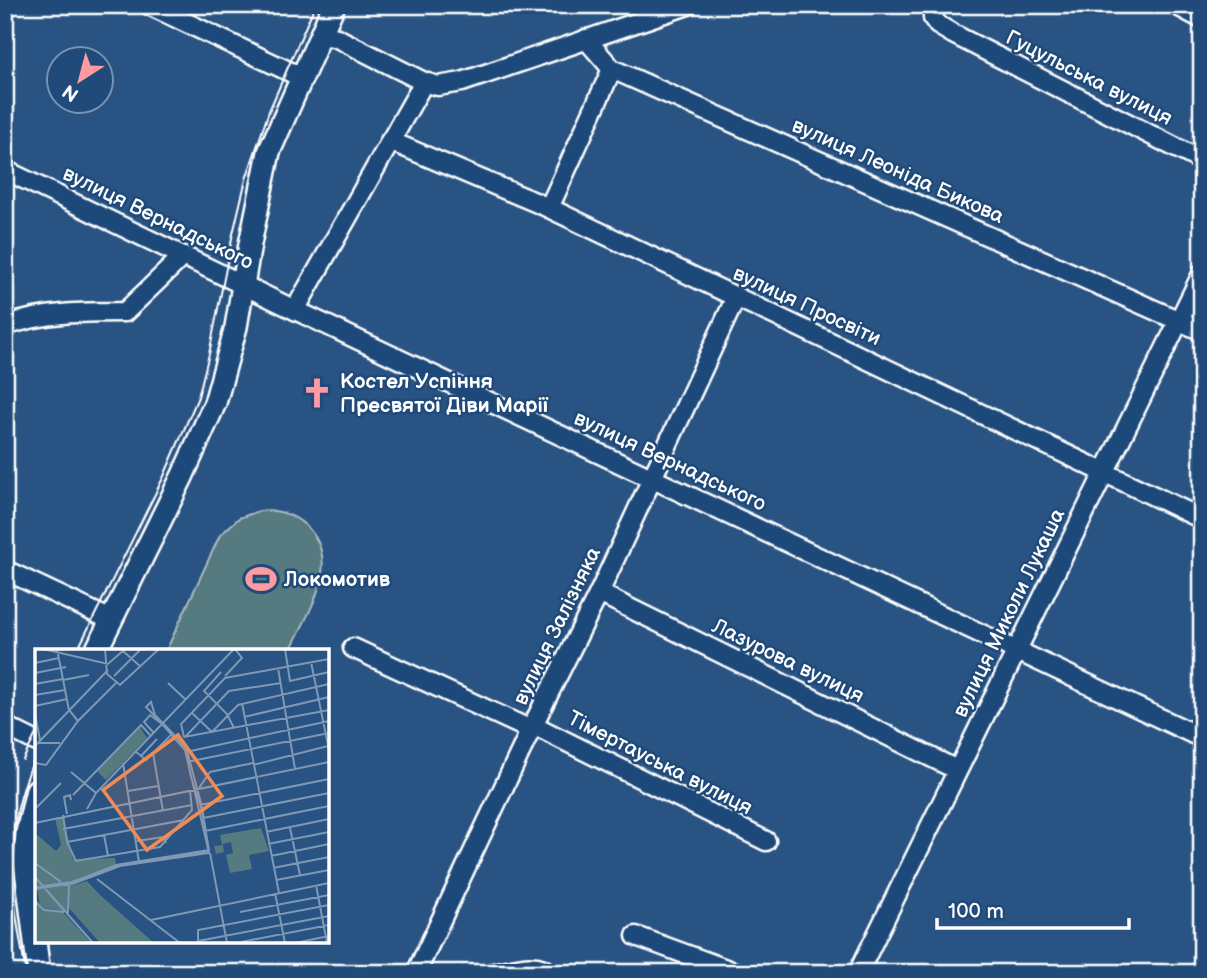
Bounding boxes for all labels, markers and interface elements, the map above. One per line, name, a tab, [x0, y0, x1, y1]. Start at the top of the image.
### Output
street label: Гуцульська вулиця	[1002, 25, 1176, 131]
north arrow	[46, 46, 116, 116]
text: N	[58, 79, 83, 106]
street label: вулиця Леоніда Бикова	[788, 113, 1008, 229]
street label: вулиця Вернадського	[59, 161, 257, 275]
street label: вулиця Просвіти	[729, 261, 885, 351]
place label: Костел Успіння Пресвятої Діви Марії	[340, 369, 549, 418]
church icon: Костел Успіння Пресвятої Діви Марії	[300, 376, 334, 410]
street label: вулиця Вернадського	[570, 405, 770, 517]
street label: вулиця Миколи Лукаша	[948, 504, 1071, 721]
street label: вулиця Залізняка	[508, 542, 606, 709]
sports icon: Локомотив	[244, 562, 278, 596]
place label: Локомотив	[283, 567, 391, 592]
street label: Лазурова вулиця	[707, 613, 868, 709]
inset map	[35, 649, 329, 943]
street label: Тімертауська вулиця	[564, 706, 756, 820]
scale bar	[937, 887, 1130, 931]
text: 100 m	[948, 899, 1004, 924]

